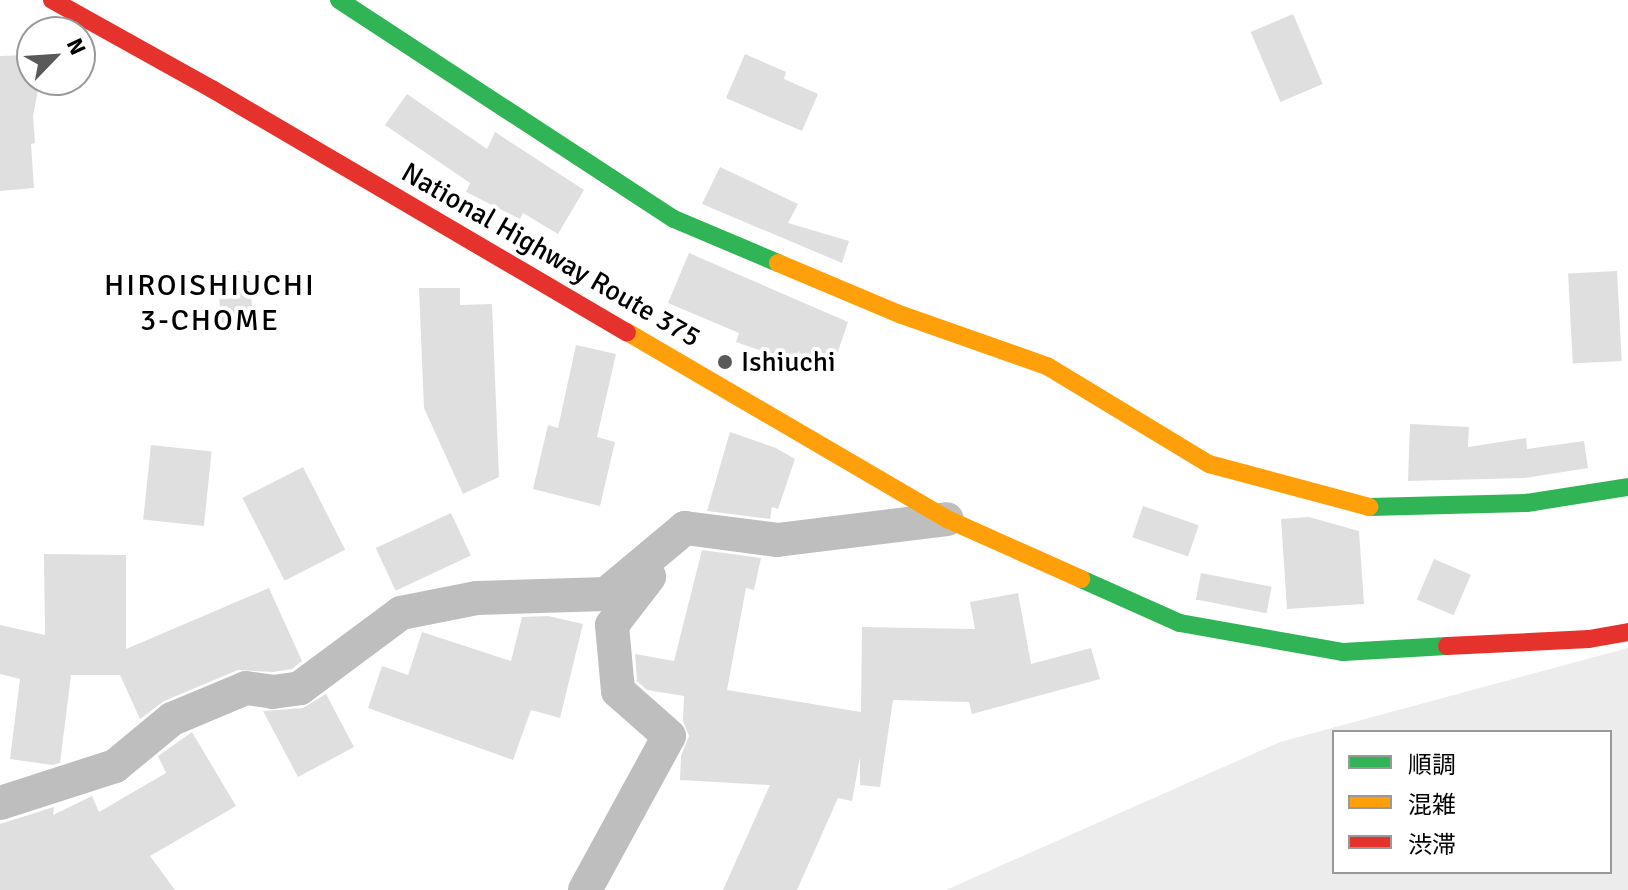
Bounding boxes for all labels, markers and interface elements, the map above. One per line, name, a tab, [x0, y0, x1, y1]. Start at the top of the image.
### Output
north arrow	[16, 16, 96, 96]
text: N	[61, 34, 92, 59]
street label: National Highway Route 375	[396, 156, 706, 354]
district label: HIROISHIUCHI 3-CHOME	[104, 268, 316, 338]
place label: Ishiuchi	[741, 345, 836, 379]
marker: Ishiuchi	[716, 353, 734, 371]
legend	[1332, 730, 1612, 874]
text: 順調	[1408, 750, 1456, 780]
text: 混雑	[1408, 790, 1456, 820]
text: 渋滞	[1408, 830, 1456, 860]

